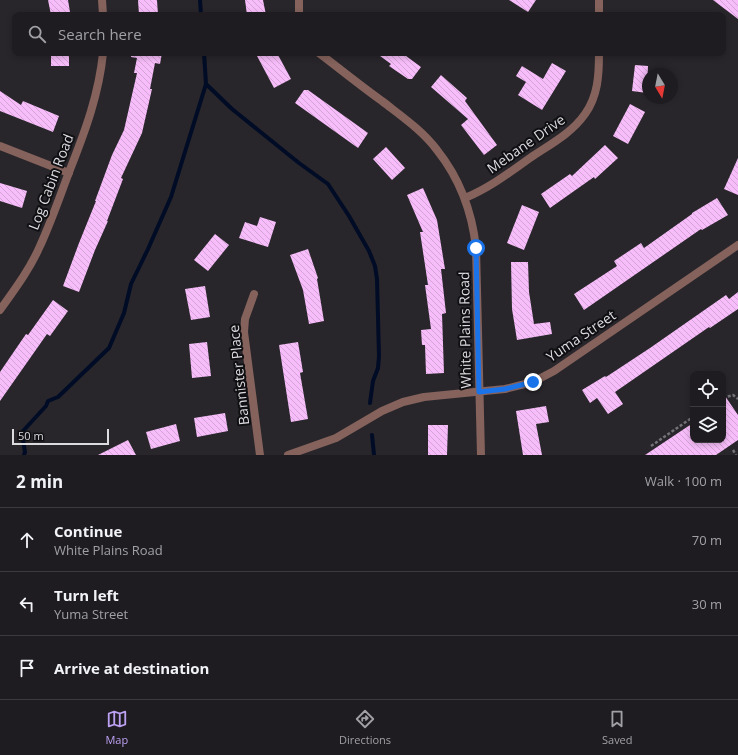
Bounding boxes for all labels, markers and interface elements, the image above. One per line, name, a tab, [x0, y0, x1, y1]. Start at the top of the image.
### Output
search box	[12, 12, 726, 56]
icon: search	[26, 23, 48, 45]
text: Search here	[58, 24, 142, 44]
north arrow	[642, 68, 678, 104]
street label: Mebane Drive	[483, 110, 569, 178]
street label: Log Cabin Road	[24, 131, 78, 233]
route start	[467, 239, 485, 257]
street label: White Plains Road	[454, 271, 475, 389]
street label: Yuma Street	[542, 305, 619, 366]
street label: Bannister Place	[224, 324, 253, 426]
map controls	[690, 371, 726, 443]
button: locate	[690, 371, 726, 407]
route end	[524, 373, 542, 391]
button: layers	[690, 407, 726, 443]
scale bar	[12, 427, 109, 446]
text: 50 m	[18, 428, 44, 443]
text: 2 min	[16, 470, 63, 493]
text: Walk · 100 m	[645, 472, 722, 490]
text: Continue	[54, 521, 122, 541]
icon: ahead	[16, 529, 38, 551]
text: 70 m	[692, 531, 722, 549]
text: White Plains Road	[54, 541, 163, 559]
text: Turn left	[54, 585, 119, 605]
icon: left	[16, 593, 38, 615]
text: 30 m	[692, 595, 722, 613]
text: Yuma Street	[54, 605, 128, 623]
icon: arrive	[16, 657, 38, 679]
text: Arrive at destination	[54, 658, 209, 678]
tab: Map	[105, 708, 128, 747]
tab: Directions	[339, 708, 391, 747]
tab: Saved	[602, 708, 633, 747]

